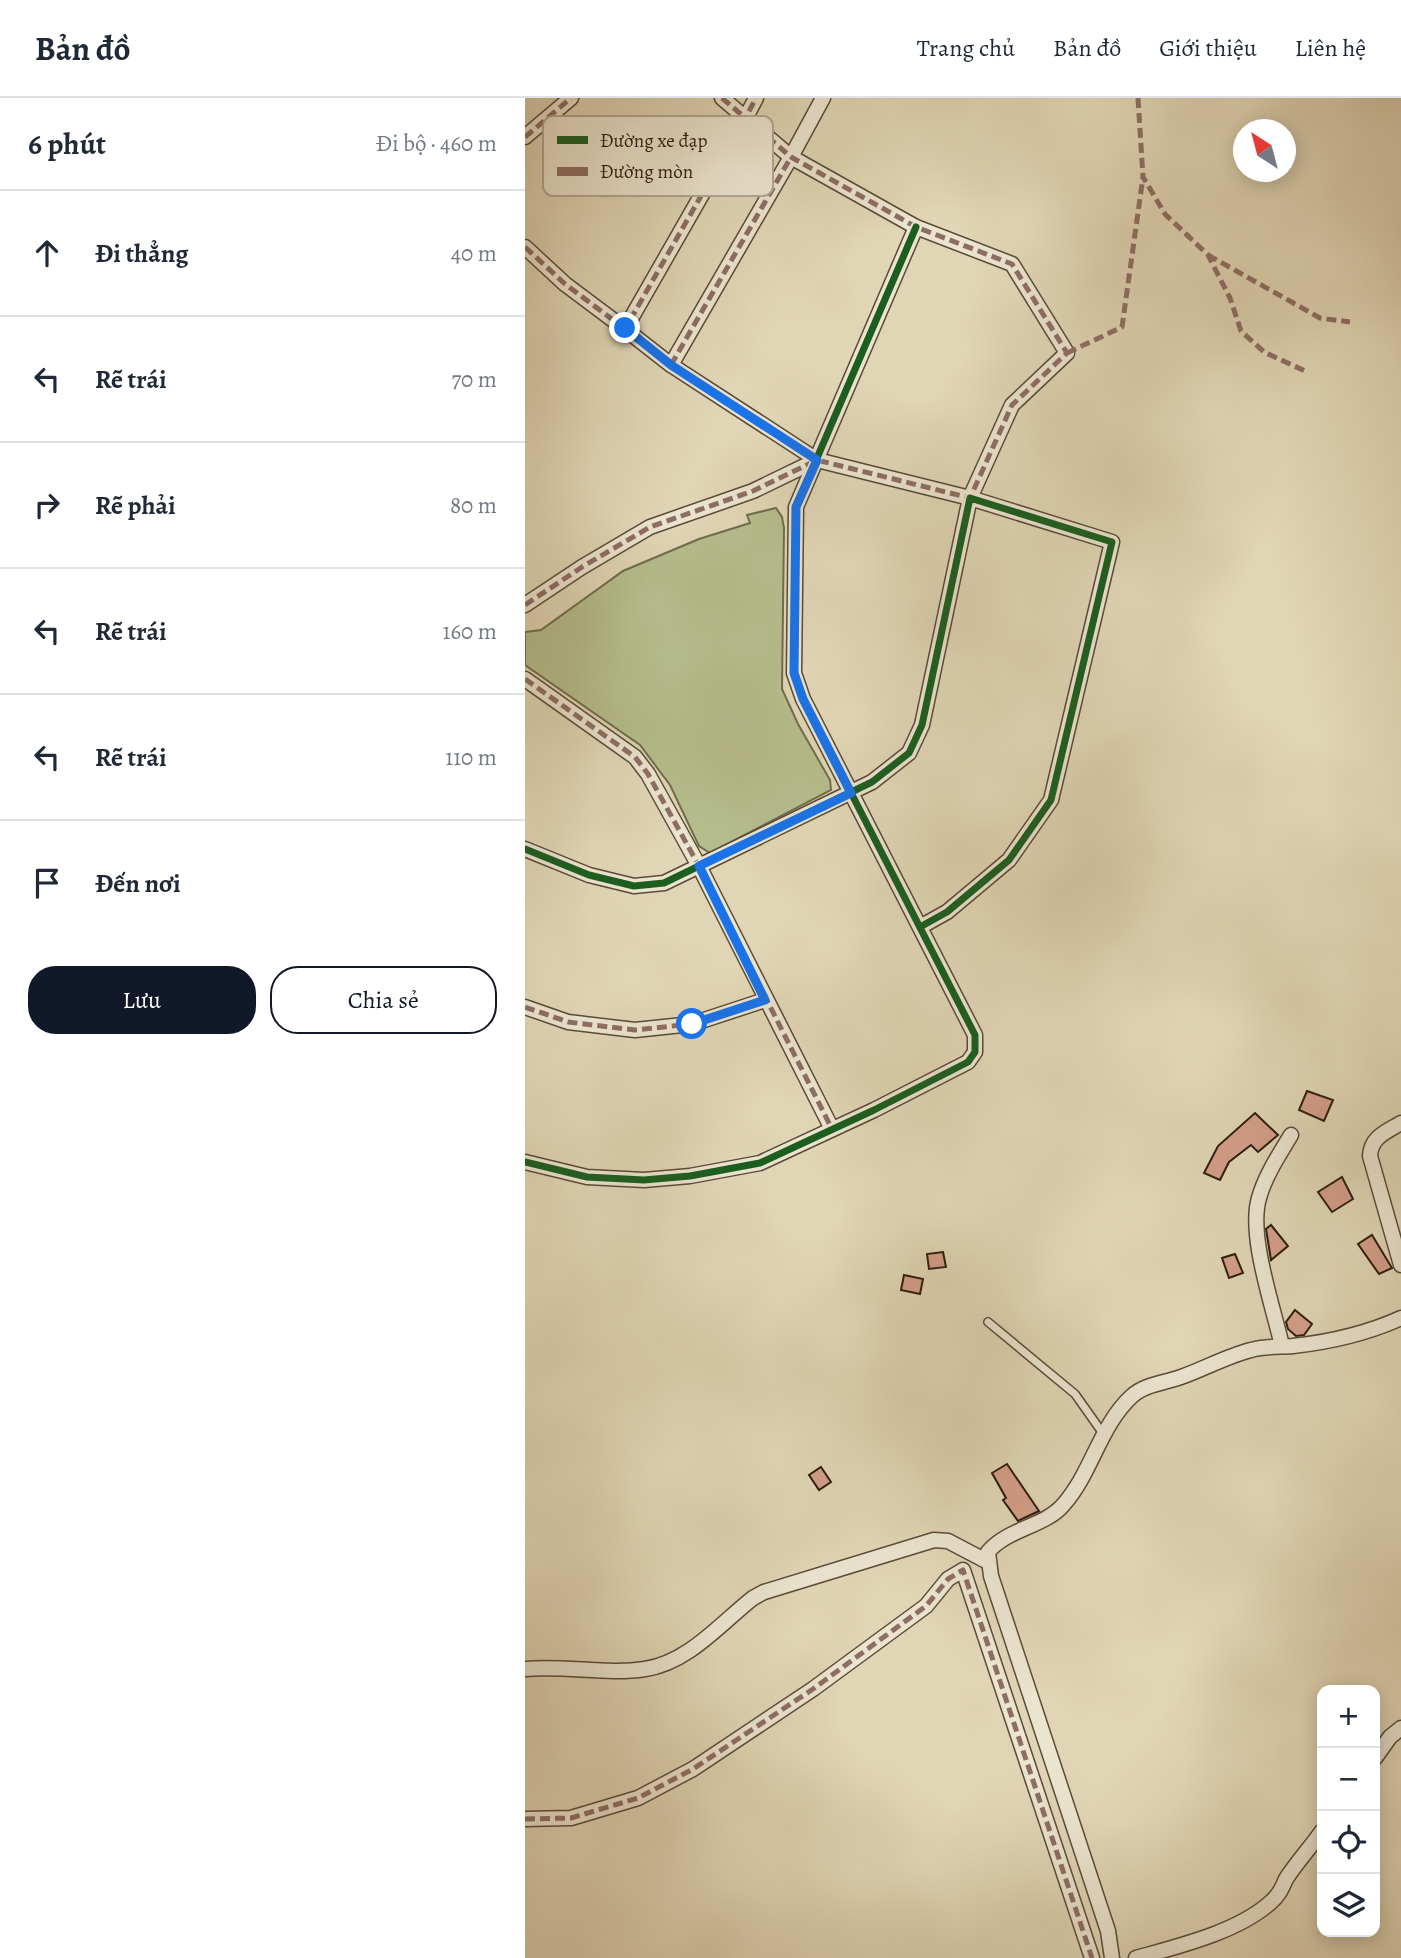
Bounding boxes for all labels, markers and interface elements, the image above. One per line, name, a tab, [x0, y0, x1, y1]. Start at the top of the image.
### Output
text: Bản đồ	[35, 26, 130, 71]
text: Trang chủ	[917, 32, 1015, 64]
text: Bản đồ	[1053, 32, 1121, 64]
text: Giới thiệu	[1159, 32, 1257, 64]
text: Liên hệ	[1295, 32, 1366, 64]
legend	[543, 116, 773, 196]
north arrow	[1233, 119, 1296, 182]
text: 6 phút	[28, 124, 106, 164]
text: Đi bộ · 460 m	[376, 128, 497, 159]
text: Đường xe đạp	[600, 128, 708, 154]
text: Đường mòn	[600, 159, 693, 185]
icon: ahead	[28, 234, 66, 272]
text: Đi thẳng	[95, 236, 189, 271]
text: 40 m	[451, 238, 497, 269]
route end	[609, 312, 640, 343]
icon: left	[28, 360, 66, 398]
text: Rẽ trái	[95, 362, 167, 397]
text: 70 m	[451, 364, 497, 395]
icon: right	[28, 486, 66, 524]
text: Rẽ phải	[95, 488, 176, 523]
text: 80 m	[450, 490, 497, 521]
icon: left	[28, 612, 66, 650]
text: Rẽ trái	[95, 614, 167, 649]
text: 160 m	[443, 616, 497, 647]
icon: left	[28, 738, 66, 776]
text: Rẽ trái	[95, 740, 167, 775]
text: 110 m	[445, 742, 497, 773]
icon: arrive	[28, 864, 66, 902]
text: Đến nơi	[95, 866, 181, 901]
button: Lưu	[28, 966, 256, 1034]
button: Chia sẻ	[270, 966, 497, 1034]
route start	[676, 1008, 707, 1039]
map controls	[1317, 1685, 1380, 1937]
button: +	[1317, 1685, 1380, 1748]
button: −	[1317, 1748, 1380, 1811]
button: locate	[1317, 1811, 1380, 1874]
button: layers	[1317, 1874, 1380, 1937]

